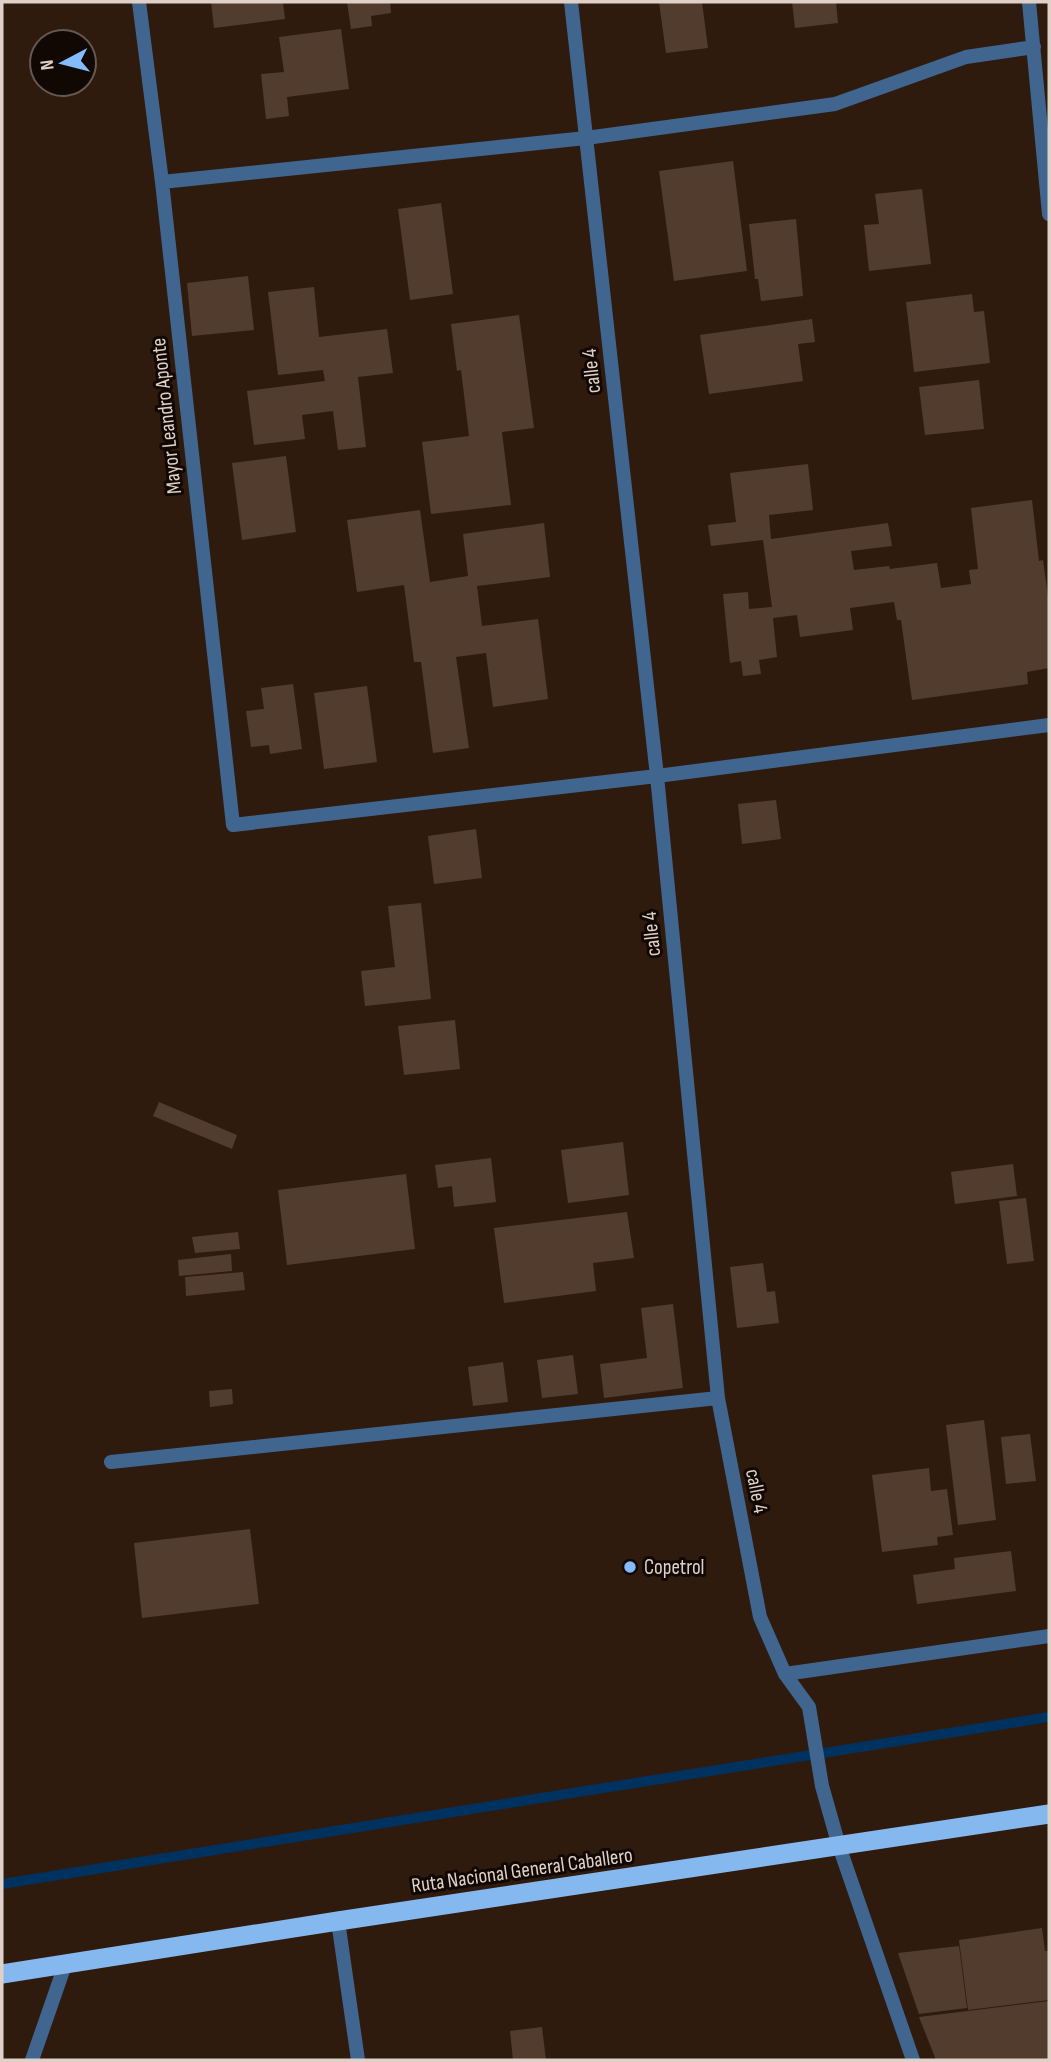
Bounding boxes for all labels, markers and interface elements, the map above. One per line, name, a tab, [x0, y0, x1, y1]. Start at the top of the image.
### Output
north arrow	[28, 28, 98, 98]
text: N	[36, 58, 60, 71]
street label: Mayor Leandro Aponte	[146, 337, 187, 495]
street label: calle 4	[577, 347, 606, 394]
street label: calle 4	[637, 910, 666, 957]
street label: calle 4	[740, 1467, 773, 1516]
place label: Copetrol	[644, 1555, 705, 1580]
marker: Copetrol	[622, 1559, 638, 1575]
street label: Ruta Nacional General Caballero	[410, 1843, 634, 1898]

